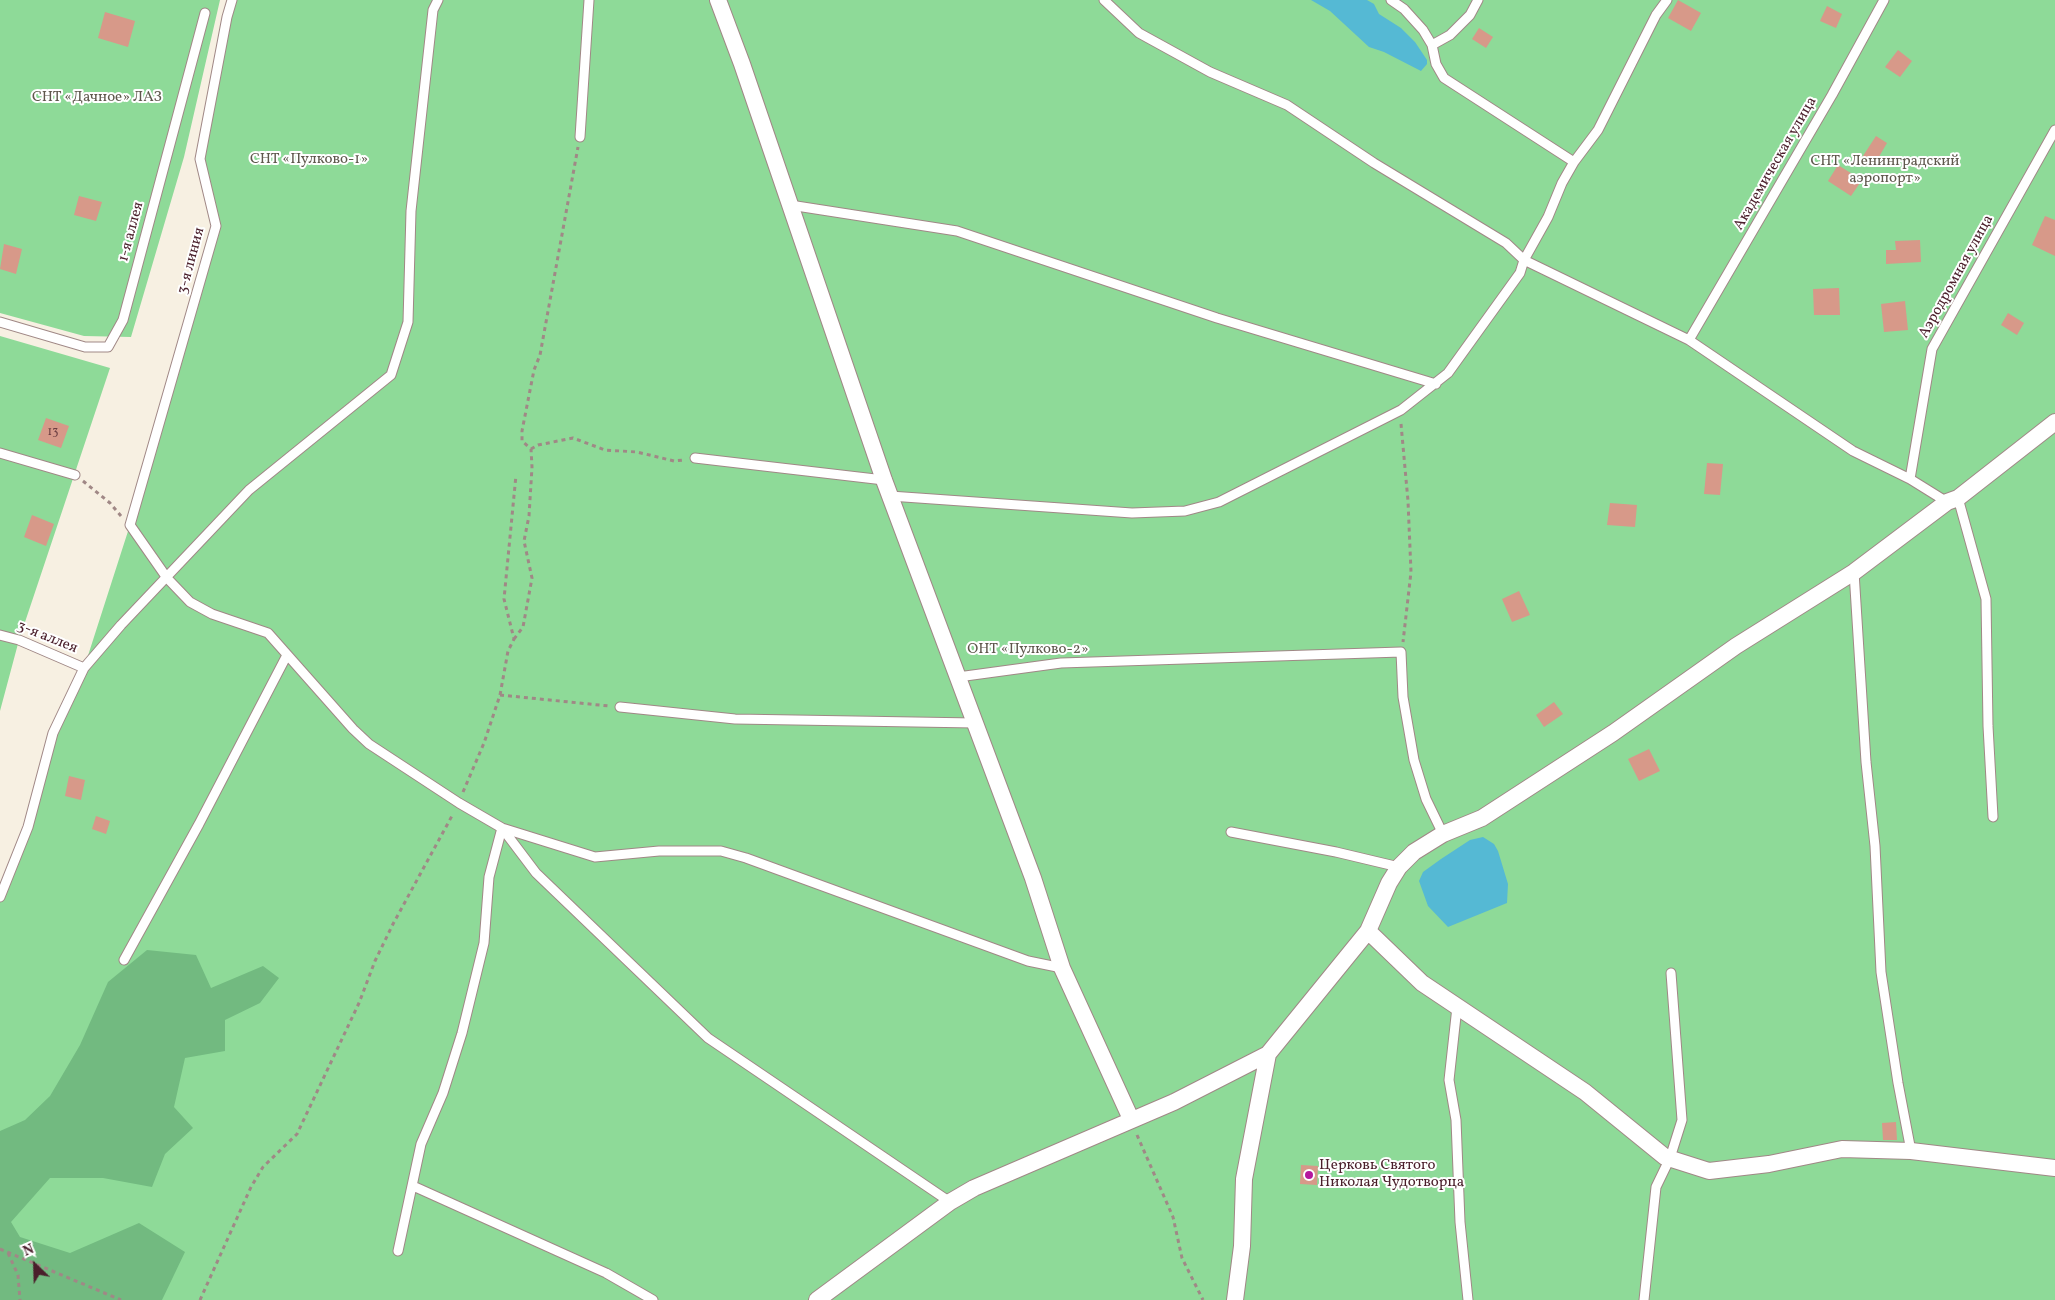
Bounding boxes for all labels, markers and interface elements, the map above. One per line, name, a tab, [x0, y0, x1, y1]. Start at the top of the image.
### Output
park label: СНТ «Дачное» ЛАЗ	[32, 89, 162, 107]
street label: Академическая улица	[1730, 94, 1822, 234]
park label: СНТ «Пулково-1»	[250, 151, 368, 169]
park label: СНТ «Ленинградский аэропорт»	[1811, 153, 1959, 188]
street label: 1-я аллея	[115, 200, 149, 264]
street label: Аэродромная улица	[1916, 212, 1998, 342]
street label: 3-я линия	[174, 226, 210, 296]
house number: 13	[48, 426, 58, 440]
street label: 3-я аллея	[14, 618, 80, 658]
park label: ОНТ «Пулково-2»	[967, 641, 1089, 659]
place label: Церковь Святого Николая Чудотворца	[1319, 1157, 1464, 1192]
marker: Церковь Святого Николая Чудотворца	[1303, 1169, 1315, 1181]
north arrow	[10, 1240, 60, 1290]
text: N	[20, 1240, 37, 1262]

